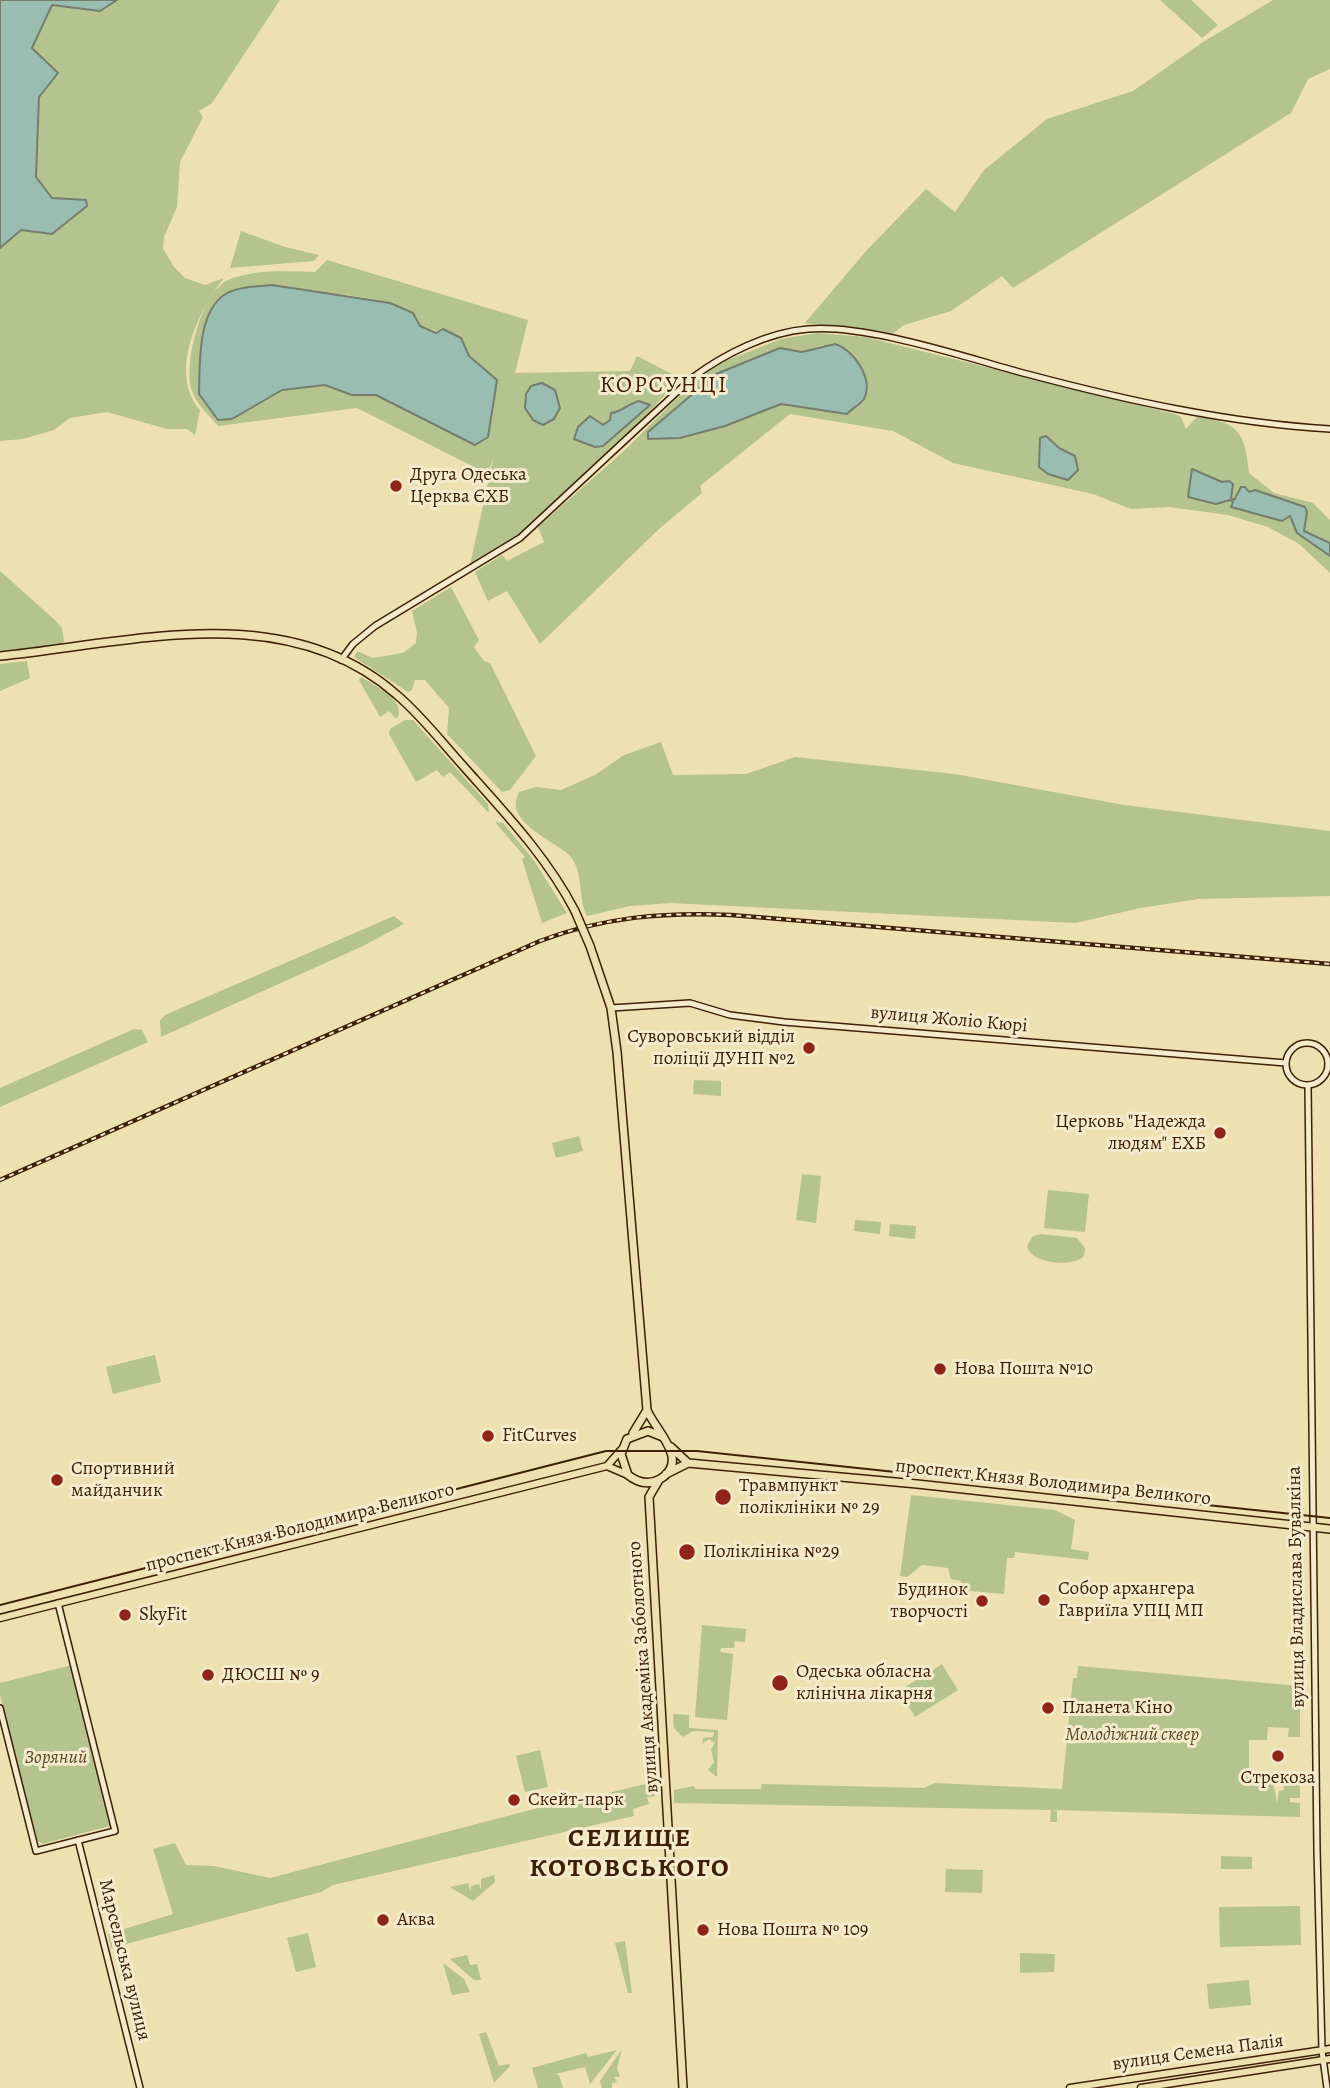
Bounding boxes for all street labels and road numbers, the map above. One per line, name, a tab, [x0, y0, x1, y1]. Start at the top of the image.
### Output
street label: вулиця Жоліо Кюрі	[869, 1002, 1029, 1038]
street label: проспект Князя Володимира Великого	[894, 1455, 1212, 1511]
street label: вулиця Владислава Бувалкіна	[1283, 1466, 1311, 1708]
street label: проспект Князя Володимира Великого	[143, 1479, 457, 1577]
street label: вулиця Академіка Заболотного	[624, 1540, 664, 1794]
street label: Марсельська вулиця	[93, 1877, 155, 2043]
street label: вулиця Семена Палія	[1111, 2030, 1285, 2076]

